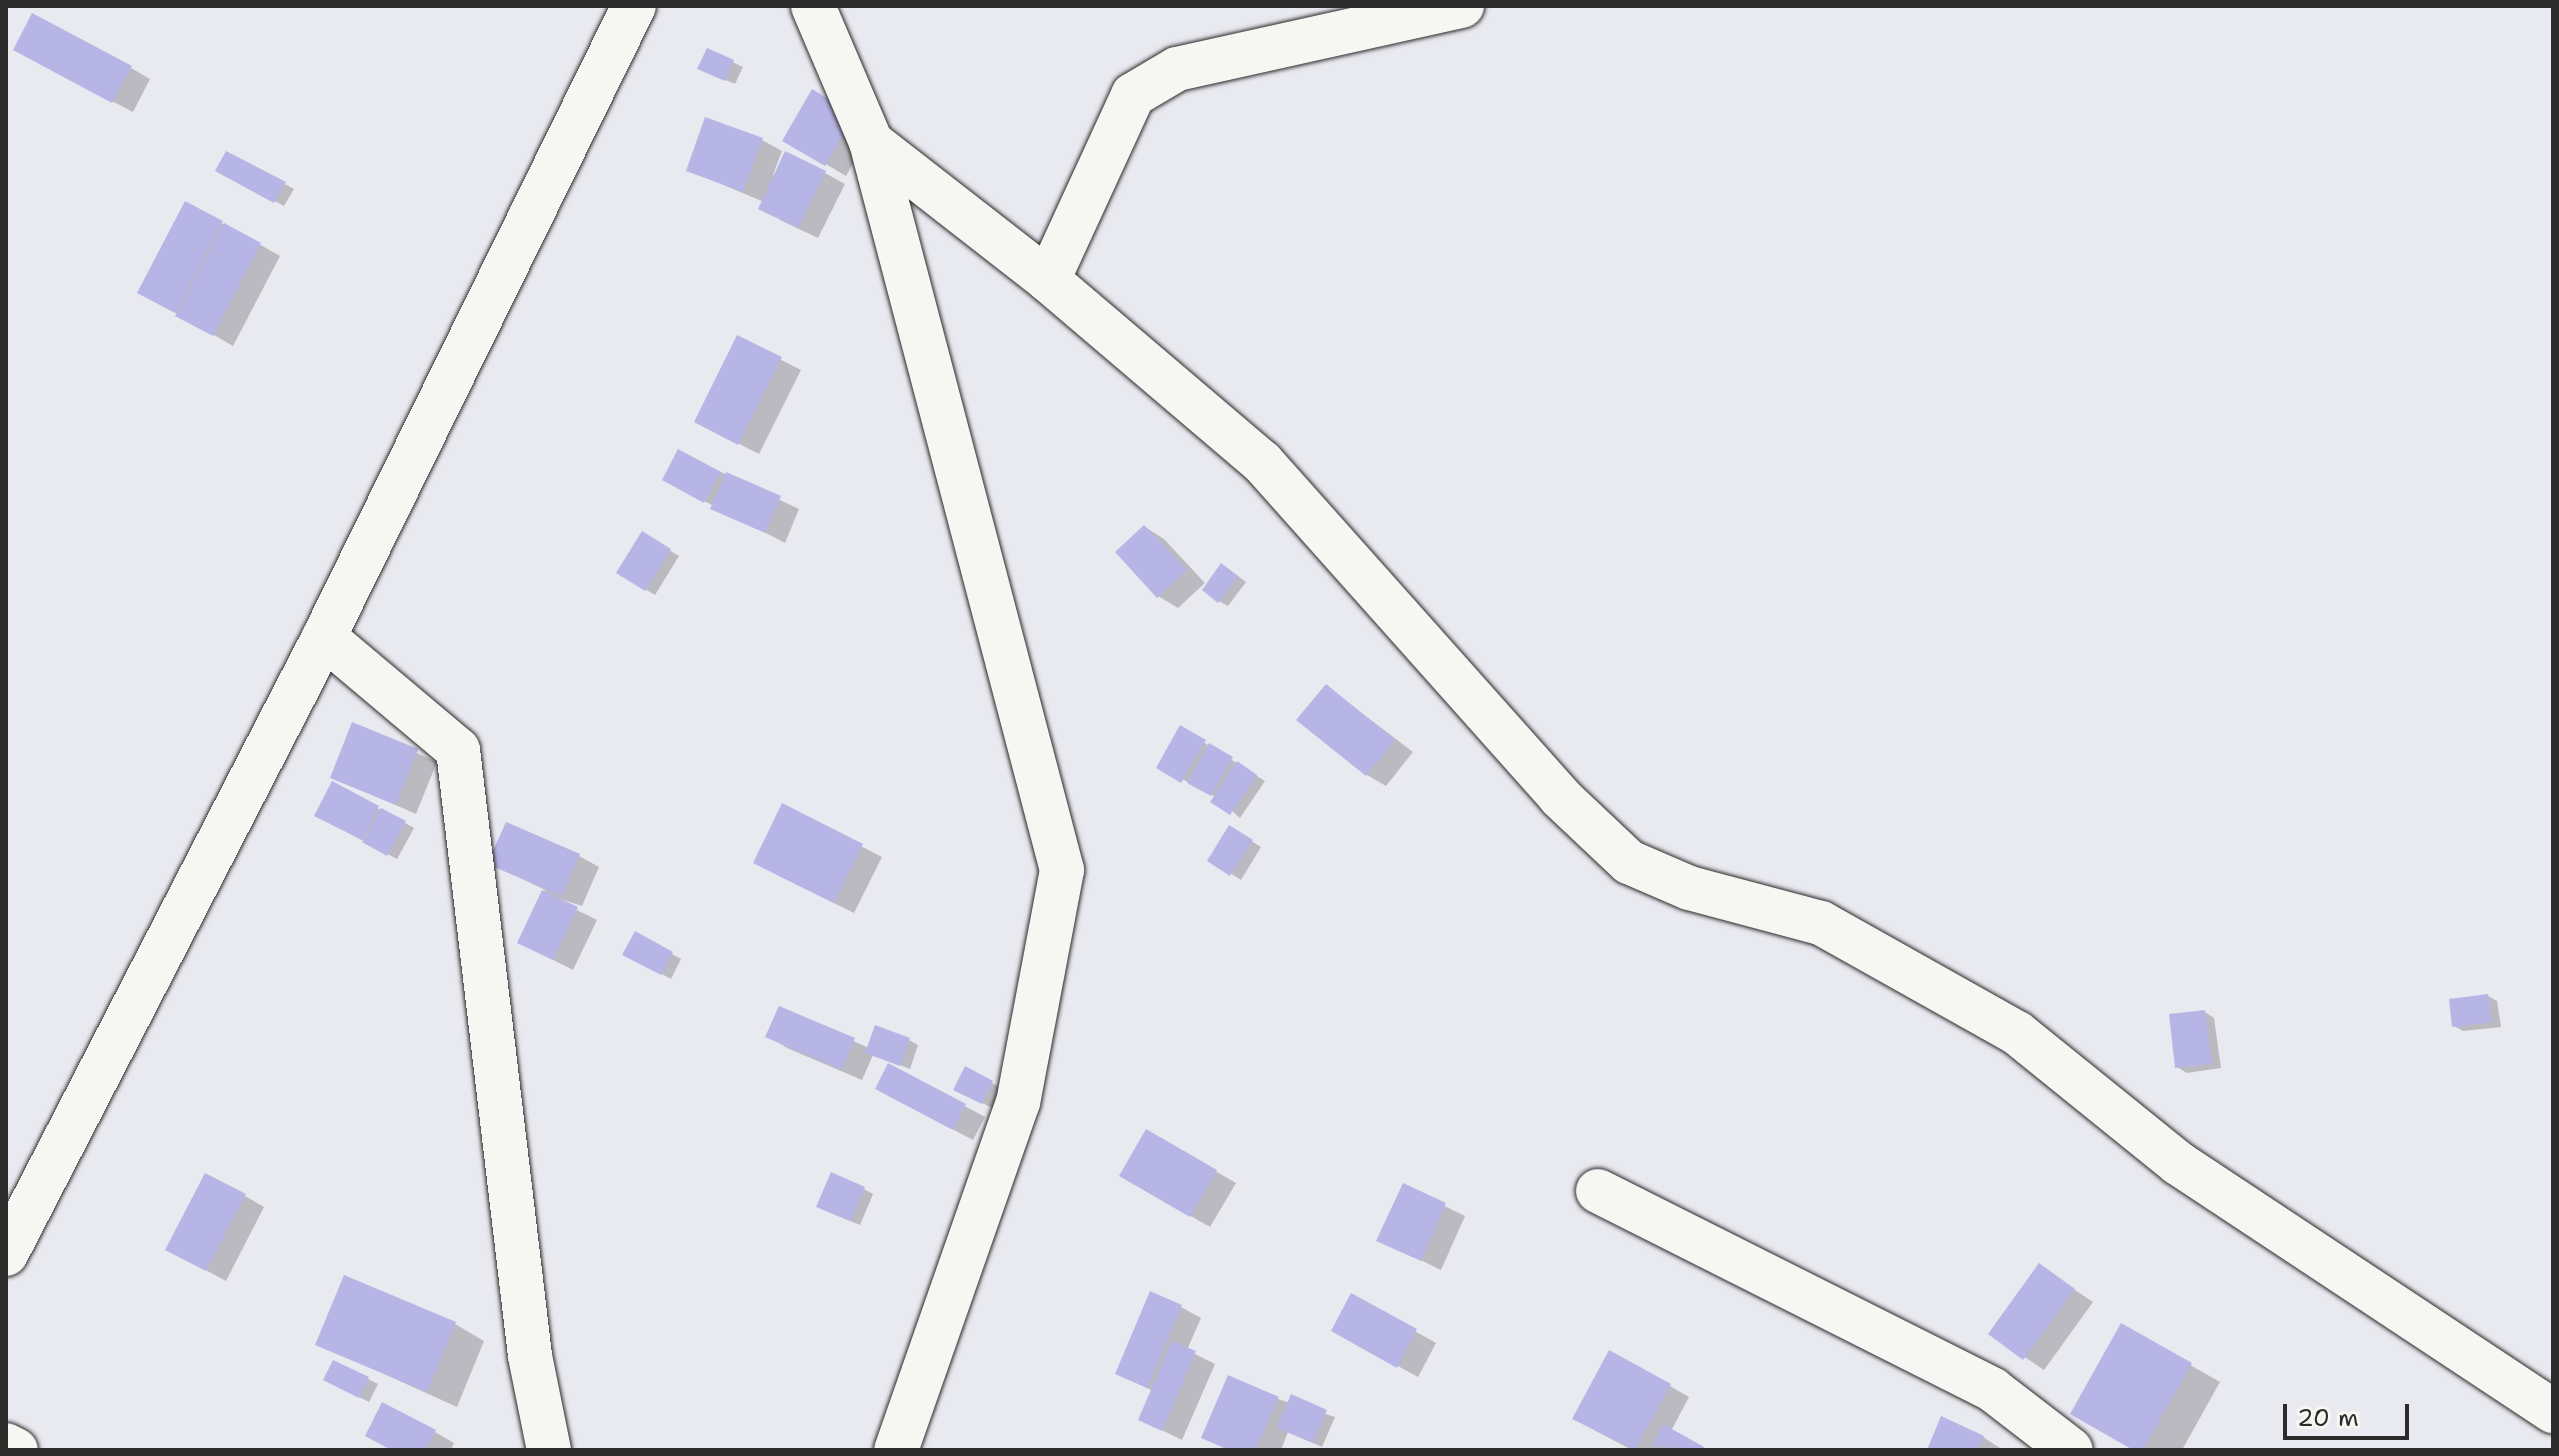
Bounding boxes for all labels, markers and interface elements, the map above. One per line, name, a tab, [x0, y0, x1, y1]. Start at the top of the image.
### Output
scale bar	[2287, 1388, 2413, 1438]
text: 20 m	[2297, 1402, 2359, 1434]

